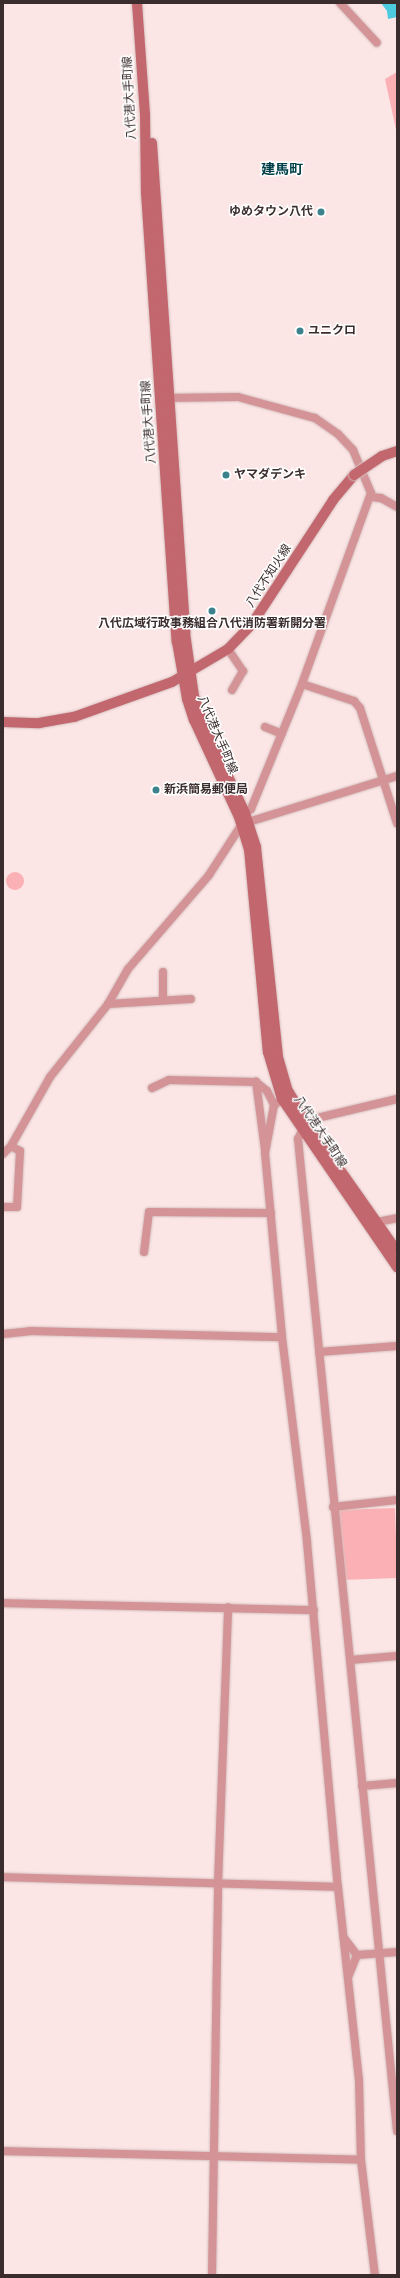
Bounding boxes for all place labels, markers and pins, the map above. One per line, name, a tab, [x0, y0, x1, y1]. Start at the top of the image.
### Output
place label: ゆめタウン八代	[229, 205, 313, 219]
marker: ゆめタウン八代	[316, 207, 326, 217]
place label: ユニクロ	[308, 324, 356, 338]
marker: ユニクロ	[295, 326, 305, 336]
place label: ヤマダデンキ	[234, 468, 306, 482]
marker: ヤマダデンキ	[221, 470, 231, 480]
marker: 八代広域行政事務組合八代消防署新開分署	[207, 606, 217, 616]
place label: 八代広域行政事務組合八代消防署新開分署	[98, 617, 326, 631]
place label: 新浜簡易郵便局	[164, 783, 248, 797]
marker: 新浜簡易郵便局	[151, 785, 161, 795]

